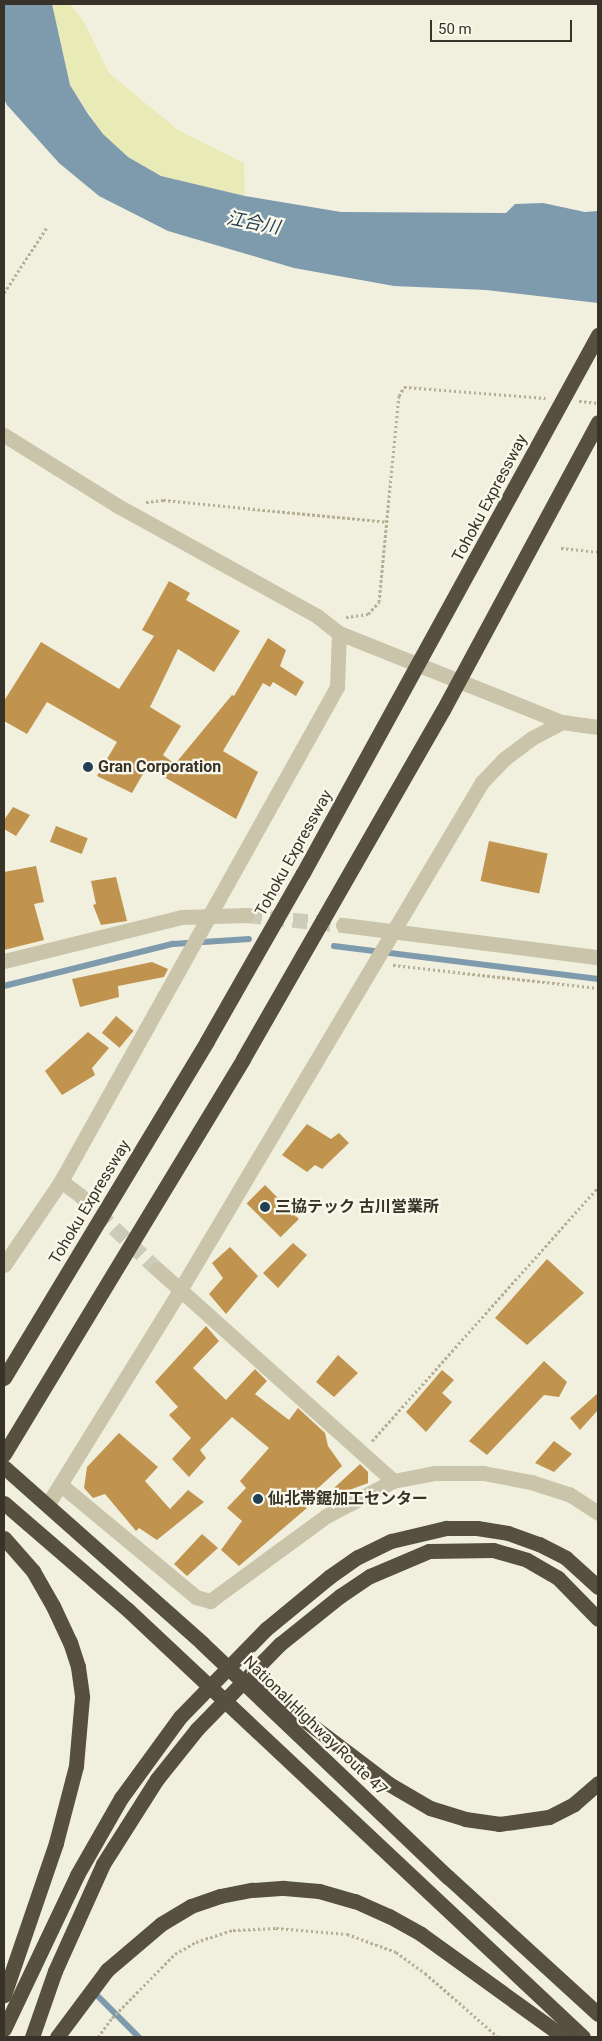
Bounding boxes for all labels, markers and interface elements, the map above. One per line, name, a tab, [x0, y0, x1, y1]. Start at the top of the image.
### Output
scale bar	[432, 10, 574, 42]
text: 50 m	[438, 20, 472, 38]
water label: 江合川	[224, 207, 282, 239]
street label: Tohoku Expressway	[448, 431, 532, 565]
place label: Gran Corporation	[98, 757, 221, 777]
marker: Gran Corporation	[82, 761, 94, 773]
street label: Tohoku Expressway	[251, 787, 337, 919]
street label: Tohoku Expressway	[45, 1137, 135, 1267]
place label: 三協テック 古川営業所	[275, 1197, 439, 1217]
marker: 三協テック 古川営業所	[259, 1201, 271, 1213]
place label: 仙北帯鋸加工センター	[268, 1489, 428, 1509]
marker: 仙北帯鋸加工センター	[252, 1493, 264, 1505]
street label: National Highway Route 47	[239, 1652, 391, 1800]

